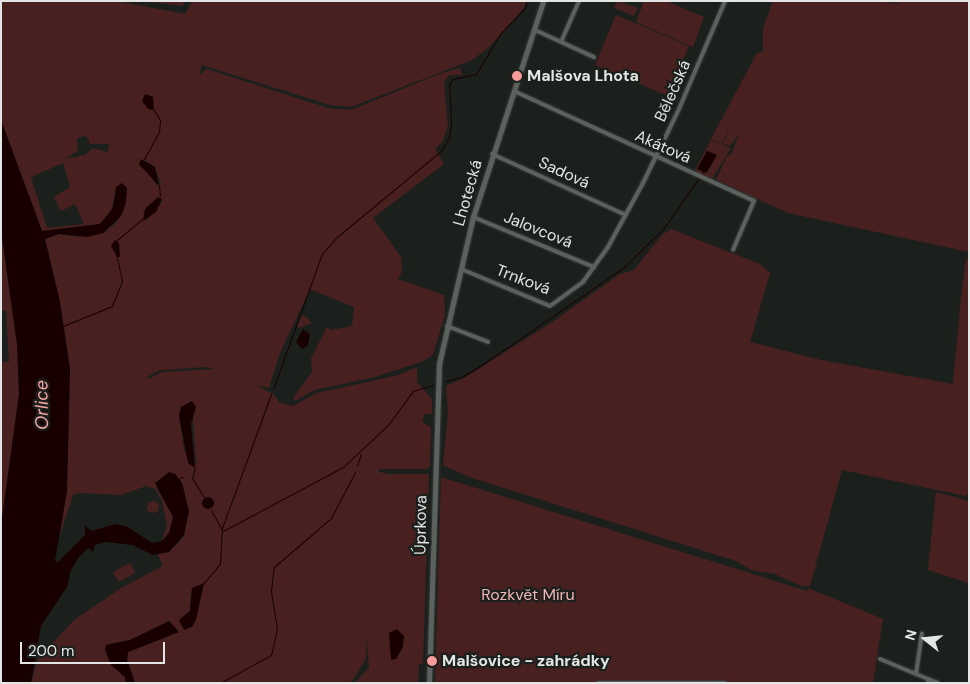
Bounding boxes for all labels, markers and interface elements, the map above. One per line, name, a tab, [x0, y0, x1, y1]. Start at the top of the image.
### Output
street label: Bělečská	[651, 57, 695, 125]
place label: Malšova Lhota	[527, 66, 639, 86]
marker: Malšova Lhota	[511, 70, 523, 82]
street label: Akátová	[632, 126, 694, 168]
street label: Sadová	[536, 153, 592, 193]
street label: Lhotecká	[449, 158, 487, 228]
street label: Jalovcová	[501, 208, 575, 252]
street label: Trnková	[493, 261, 553, 299]
water label: Orlice	[31, 380, 53, 430]
street label: Úprkova	[411, 495, 431, 555]
park label: Rozkvět Míru	[481, 585, 575, 605]
north arrow	[900, 614, 950, 664]
text: N	[901, 627, 921, 642]
scale bar	[22, 632, 168, 664]
text: 200 m	[28, 641, 74, 661]
place label: Malšovice - zahrádky	[442, 651, 610, 671]
marker: Malšovice - zahrádky	[426, 655, 438, 667]

